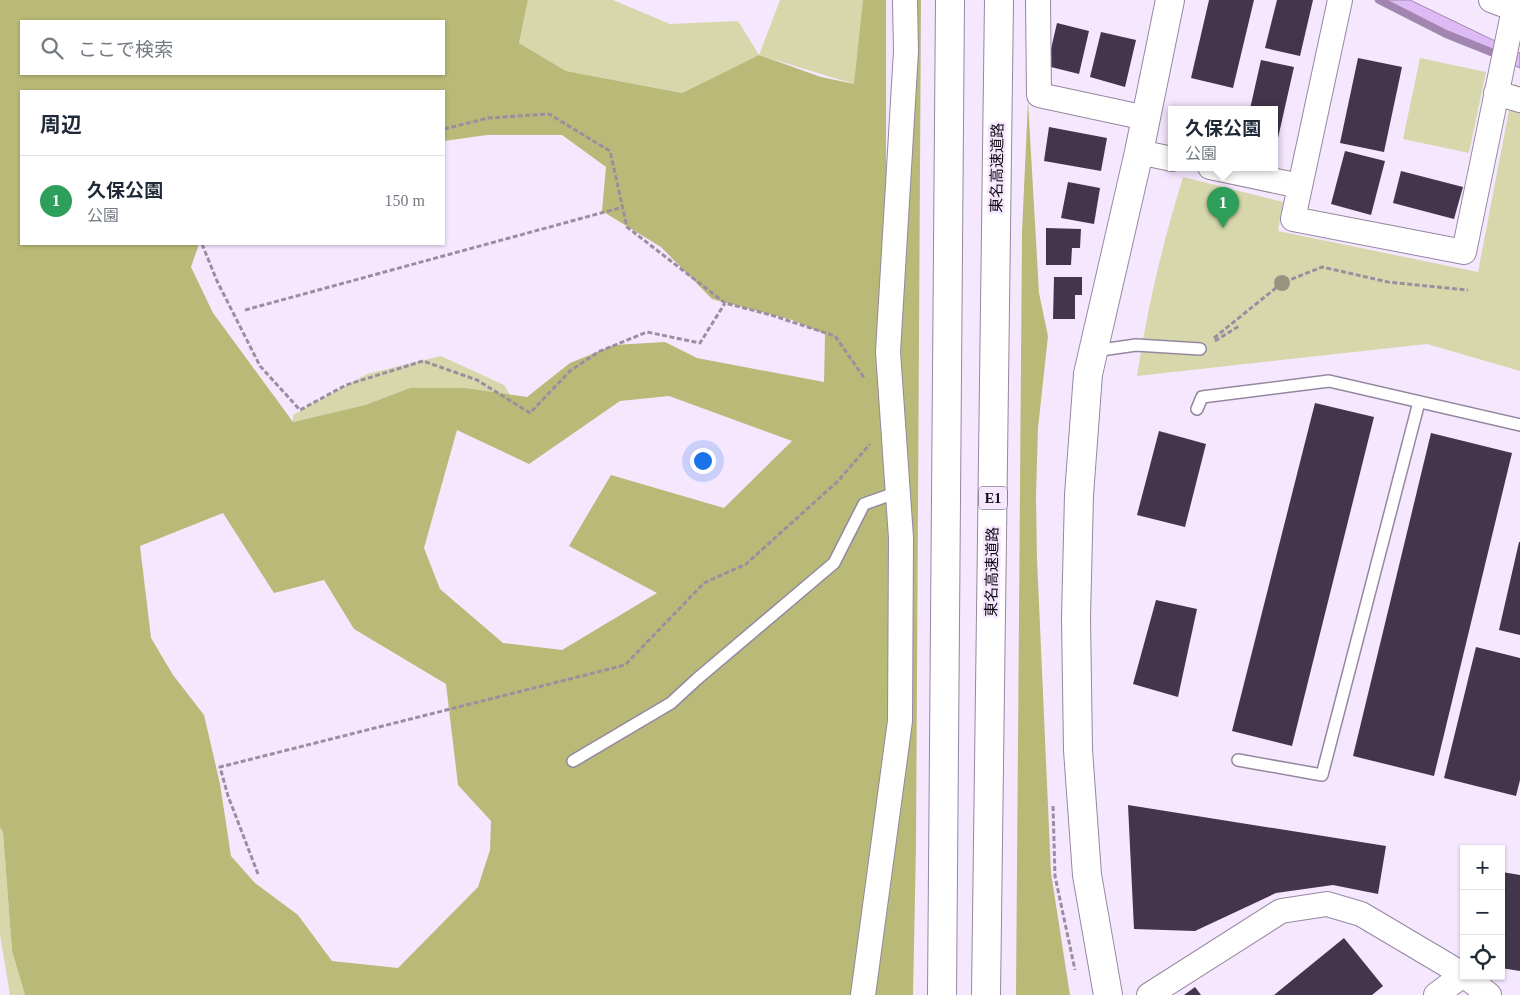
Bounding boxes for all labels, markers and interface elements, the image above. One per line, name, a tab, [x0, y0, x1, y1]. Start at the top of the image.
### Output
search box	[20, 20, 445, 75]
icon: search	[38, 34, 66, 62]
text: ここで検索	[78, 39, 173, 60]
popup	[1168, 106, 1278, 171]
text: 周辺	[40, 113, 82, 137]
text: 久保公園	[1185, 118, 1261, 139]
street label: 東名高速道路	[988, 123, 1006, 213]
text: 公園	[1185, 145, 1217, 162]
text: 久保公園	[87, 180, 163, 201]
pin: 1	[1207, 187, 1239, 228]
text: 1	[52, 192, 60, 209]
text: 150 m	[385, 192, 425, 209]
text: 公園	[87, 207, 119, 224]
your location	[690, 448, 716, 474]
road number: E1	[979, 486, 1007, 509]
street label: 東名高速道路	[983, 527, 1001, 617]
map controls	[1460, 845, 1505, 980]
button: +	[1460, 845, 1505, 890]
button: −	[1460, 890, 1505, 935]
button: locate	[1460, 935, 1505, 980]

